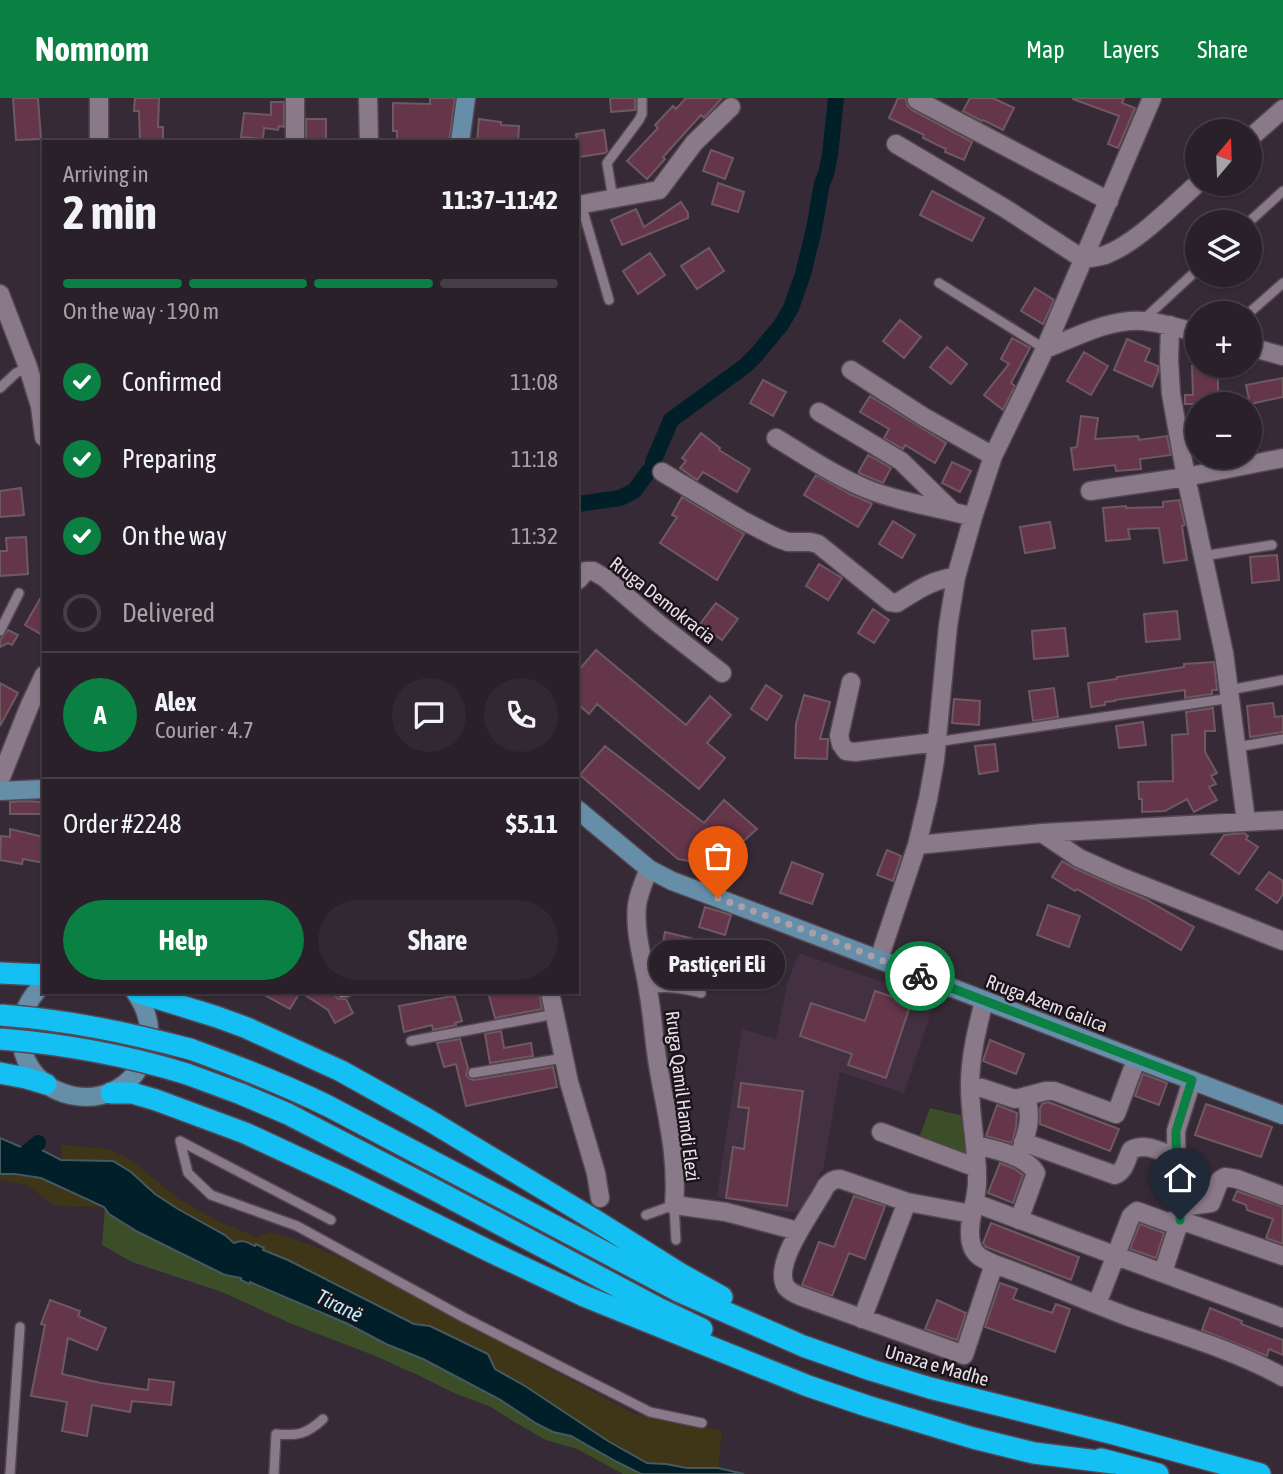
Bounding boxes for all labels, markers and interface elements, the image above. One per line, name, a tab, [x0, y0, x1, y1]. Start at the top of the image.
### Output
text: Nomnom	[35, 30, 149, 68]
text: Map	[1026, 36, 1065, 63]
text: Layers	[1103, 36, 1159, 63]
text: Share	[1197, 36, 1248, 63]
north arrow	[1185, 119, 1262, 196]
map controls	[1185, 119, 1262, 469]
text: Arriving in	[63, 161, 149, 187]
text: 11:37–11:42	[442, 185, 558, 215]
text: 2 min	[63, 186, 157, 239]
button: layers	[1185, 210, 1262, 287]
text: On the way · 190 m	[63, 298, 219, 324]
button: +	[1185, 301, 1262, 378]
icon: check	[63, 363, 101, 401]
text: Confirmed	[122, 367, 222, 397]
text: 11:08	[510, 369, 558, 395]
button: −	[1185, 392, 1262, 469]
icon: check	[63, 440, 101, 478]
text: Preparing	[122, 444, 216, 474]
text: 11:18	[511, 446, 558, 472]
icon: check	[63, 517, 101, 555]
text: On the way	[122, 521, 227, 551]
text: 11:32	[511, 523, 558, 549]
street label: Rruga Demokracia	[606, 552, 720, 648]
text: Delivered	[122, 598, 215, 628]
button: chat	[392, 678, 466, 752]
button: phone	[484, 678, 558, 752]
text: Alex	[155, 687, 196, 717]
text: A	[94, 700, 106, 730]
text: Courier · 4.7	[155, 717, 254, 743]
text: Order #2248	[63, 809, 182, 839]
text: $5.11	[506, 809, 558, 839]
pin	[688, 826, 748, 898]
icon: bag	[699, 837, 737, 875]
button: Help	[63, 900, 304, 980]
button: Share	[318, 900, 558, 980]
callout: Pastiçeri Eli	[650, 940, 786, 989]
courier	[885, 941, 955, 1011]
text: Pastiçeri Eli	[669, 951, 765, 977]
icon: bike	[901, 957, 939, 995]
street label: Rruga Azem Galica	[983, 970, 1111, 1036]
street label: Rruga Qamil Hamdi Elezi	[662, 1010, 704, 1182]
pin	[1150, 1148, 1210, 1220]
icon: home	[1161, 1159, 1199, 1197]
water label: Tiranë	[313, 1284, 367, 1326]
street label: Unaza e Madhe	[882, 1340, 992, 1390]

